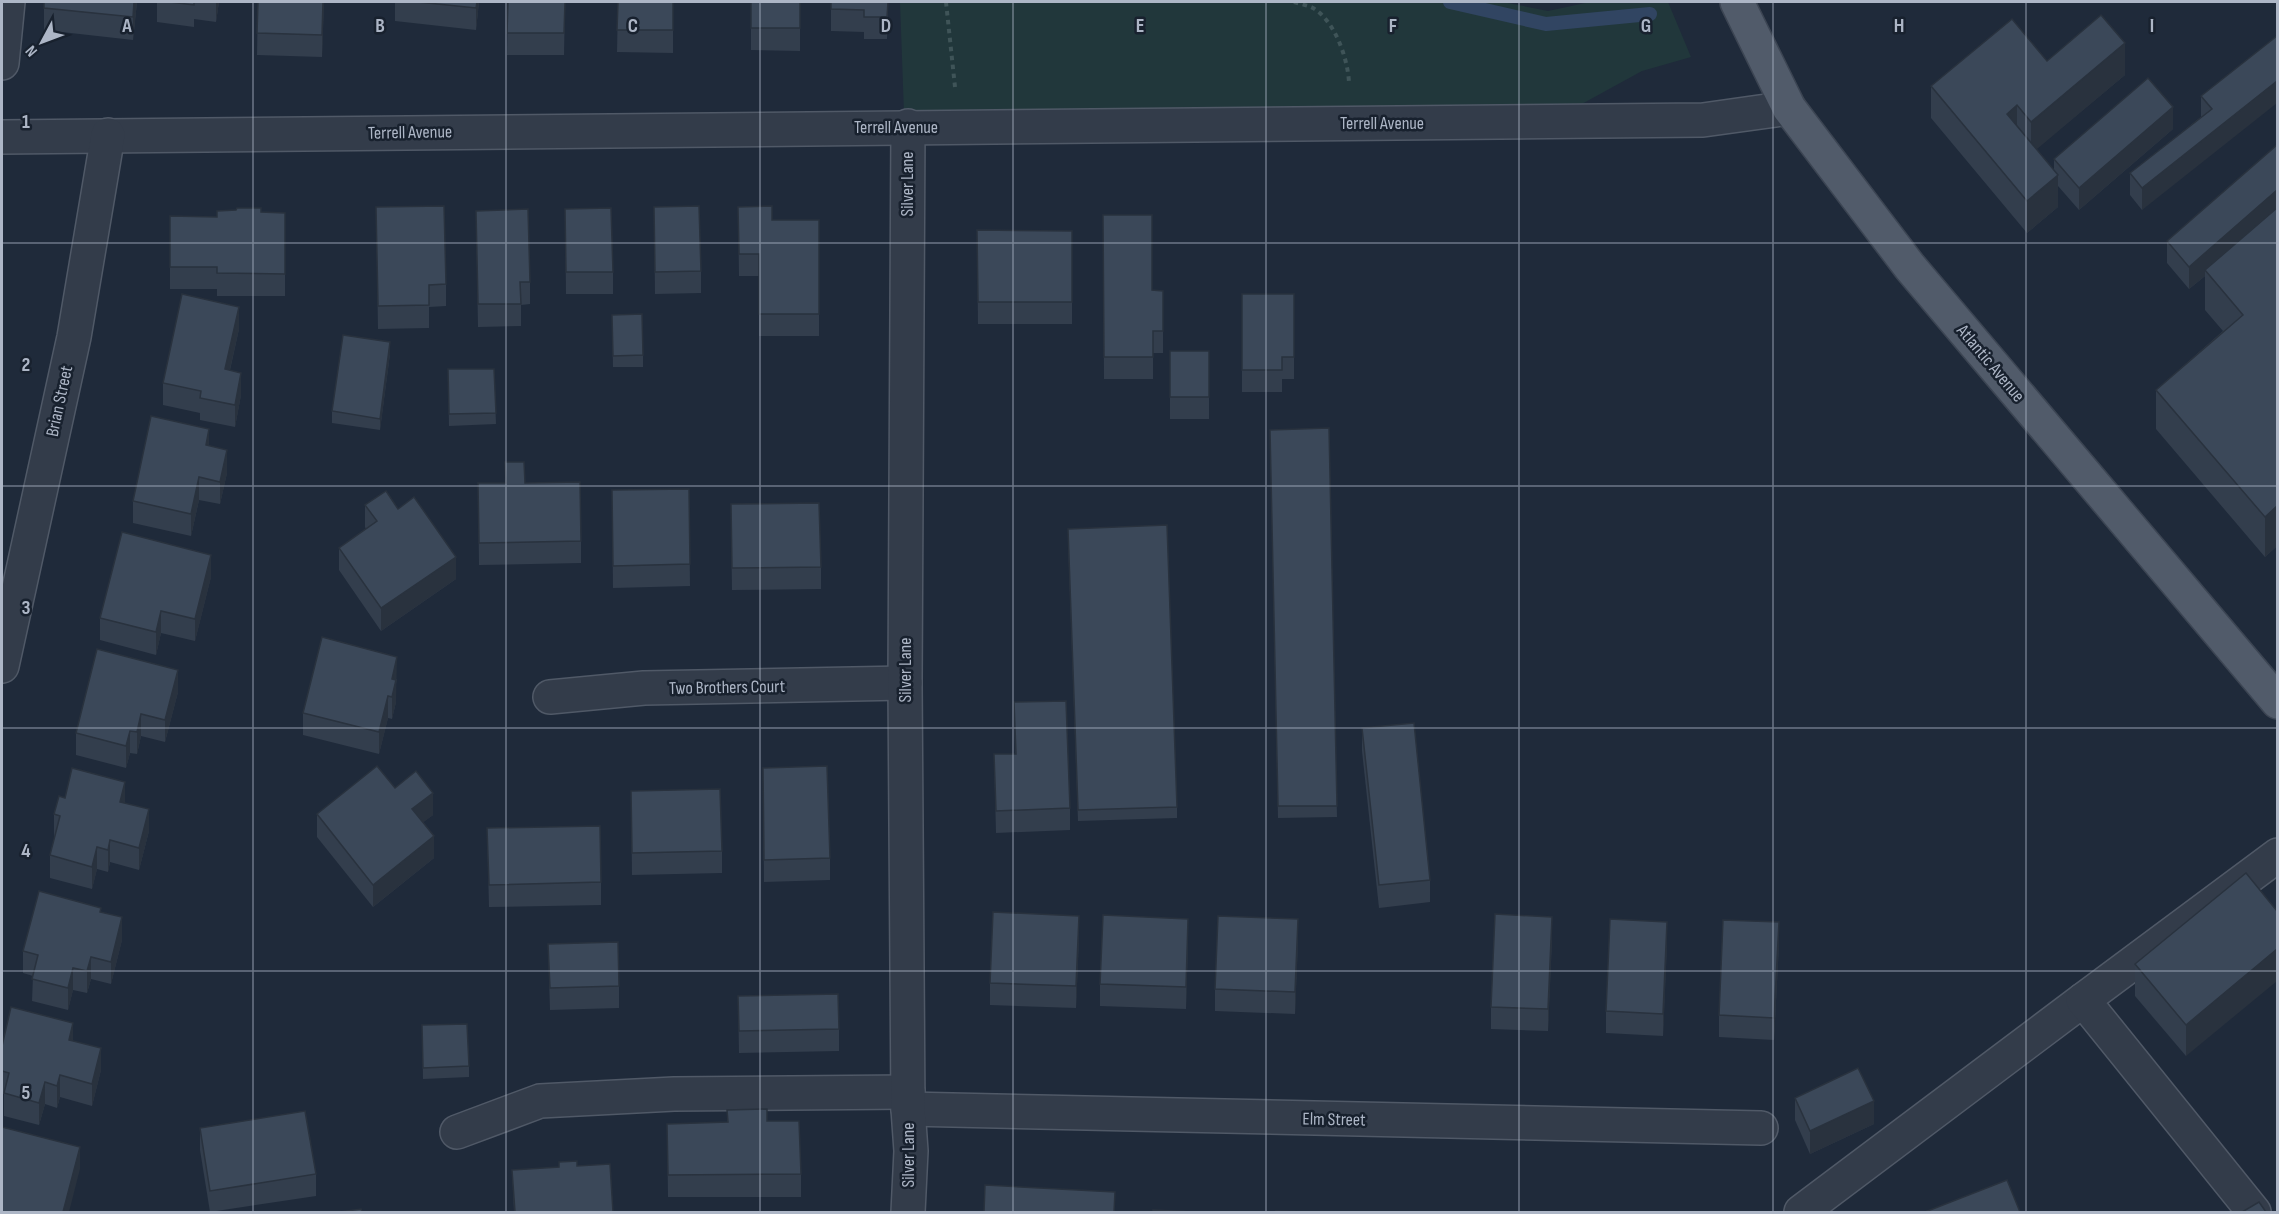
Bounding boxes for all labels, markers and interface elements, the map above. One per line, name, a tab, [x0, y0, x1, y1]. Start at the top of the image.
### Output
north arrow	[12, 12, 72, 72]
text: A	[121, 14, 132, 38]
text: B	[375, 14, 385, 38]
text: C	[628, 14, 638, 38]
text: D	[881, 14, 891, 38]
text: E	[1136, 14, 1144, 38]
text: F	[1389, 14, 1397, 38]
text: G	[1641, 14, 1651, 38]
text: H	[1894, 14, 1904, 38]
text: I	[2150, 14, 2154, 38]
text: N	[22, 41, 42, 60]
text: 1	[22, 110, 30, 134]
street label: Terrell Avenue	[1340, 113, 1424, 134]
street label: Terrell Avenue	[854, 117, 938, 138]
street label: Terrell Avenue	[368, 121, 452, 144]
street label: Silver Lane	[897, 151, 918, 217]
street label: Atlantic Avenue	[1952, 320, 2029, 406]
text: 2	[22, 353, 30, 377]
street label: Brian Street	[42, 363, 77, 439]
text: 3	[22, 596, 31, 620]
street label: Silver Lane	[895, 637, 916, 703]
street label: Two Brothers Court	[669, 676, 786, 699]
text: 4	[21, 839, 31, 863]
text: 5	[22, 1081, 31, 1105]
street label: Elm Street	[1302, 1108, 1366, 1131]
street label: Silver Lane	[898, 1122, 919, 1188]

